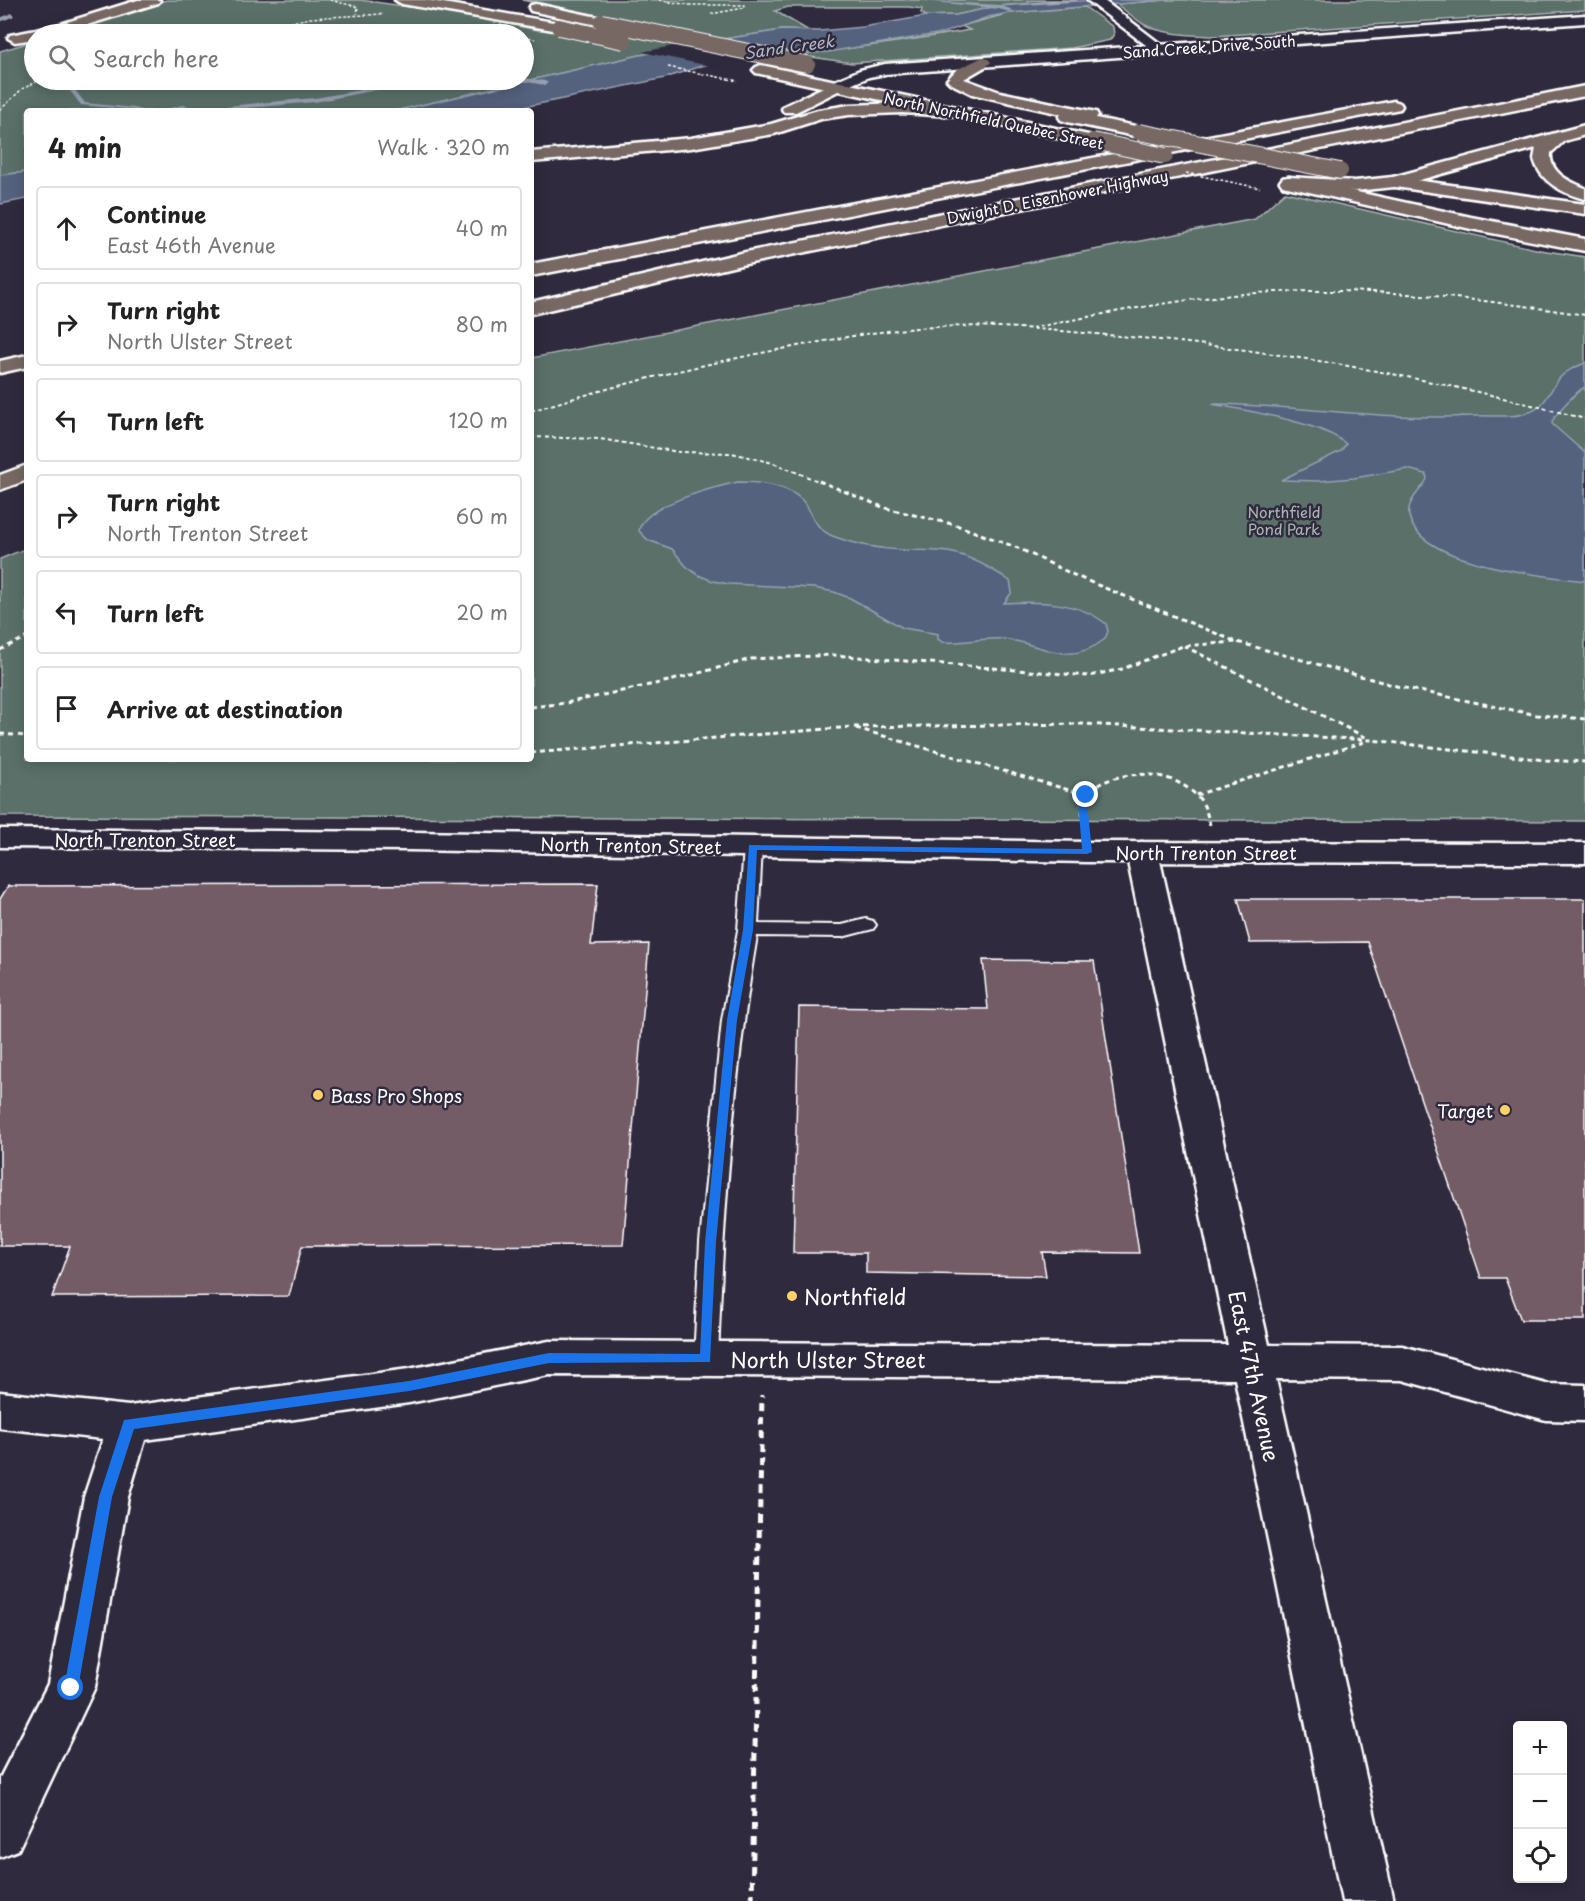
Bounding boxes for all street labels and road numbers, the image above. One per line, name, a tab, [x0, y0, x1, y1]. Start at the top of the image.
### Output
street label: Sand Creek Drive South	[1122, 28, 1296, 64]
street label: North Northfield Quebec Street	[882, 85, 1106, 155]
street label: Dwight D. Eisenhower Highway	[944, 163, 1170, 229]
street label: North Trenton Street	[54, 826, 236, 853]
street label: North Trenton Street	[540, 830, 722, 860]
street label: North Trenton Street	[1115, 839, 1297, 866]
street label: East 47th Avenue	[1221, 1287, 1289, 1465]
street label: North Ulster Street	[731, 1343, 925, 1375]

